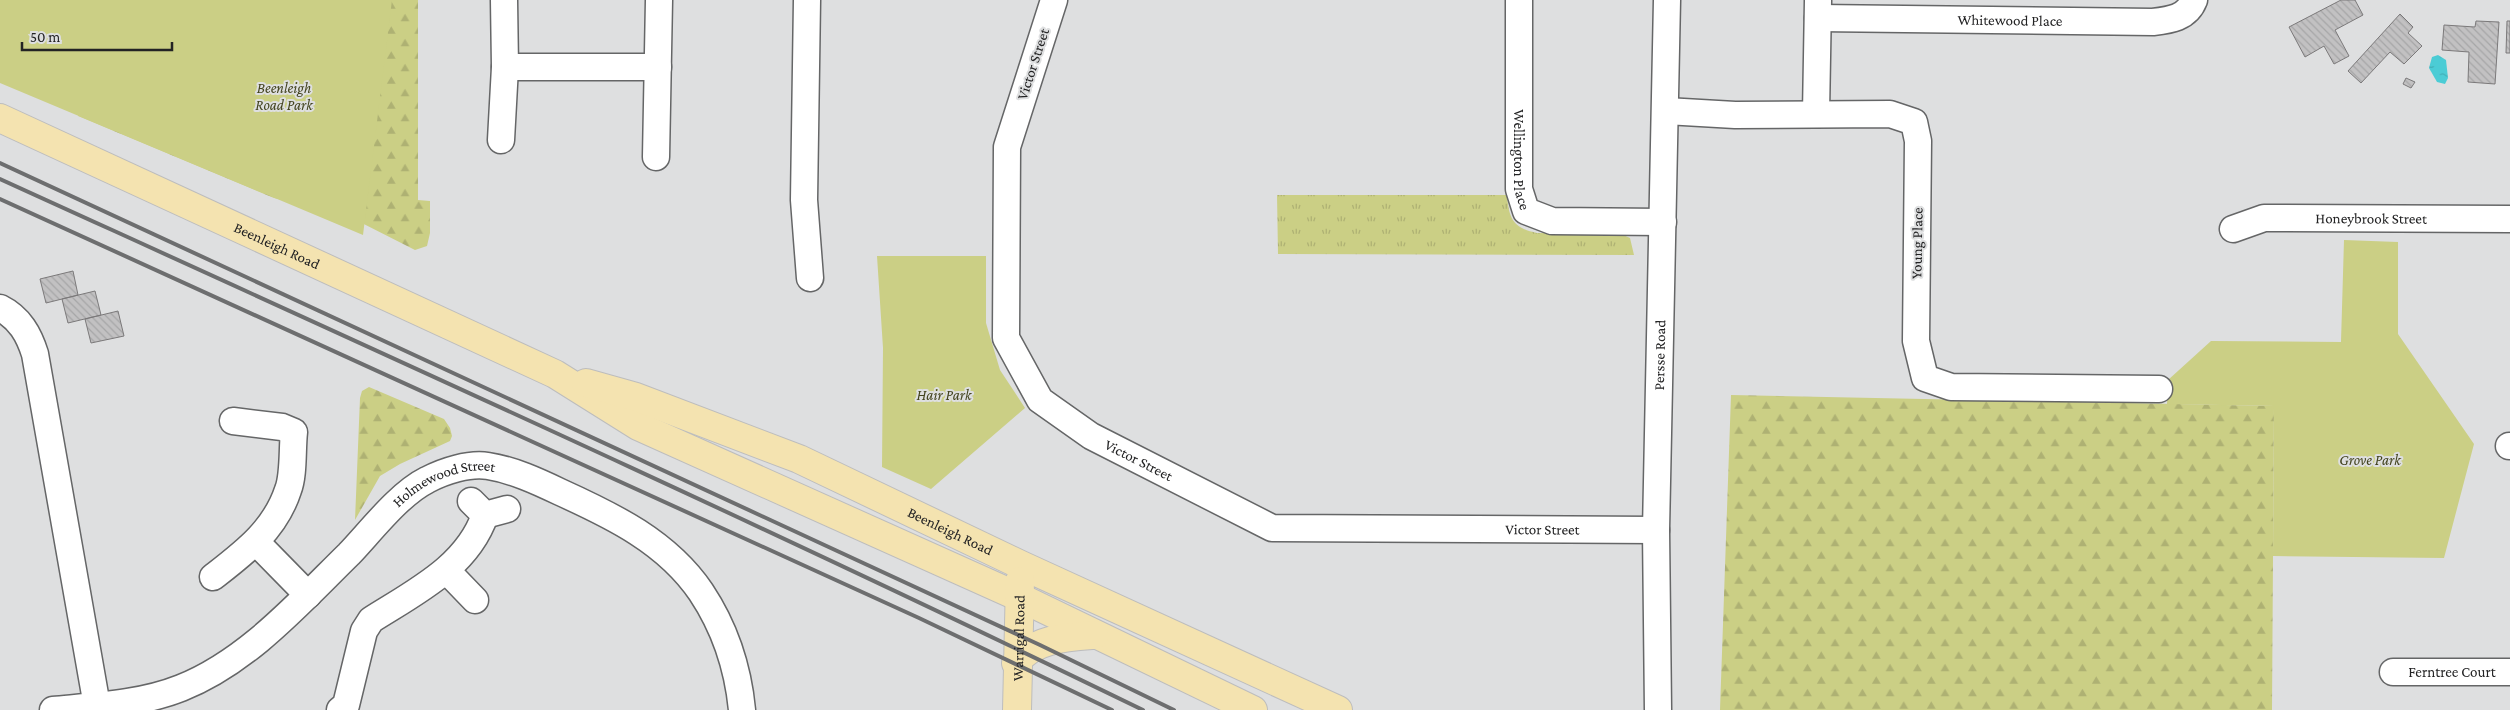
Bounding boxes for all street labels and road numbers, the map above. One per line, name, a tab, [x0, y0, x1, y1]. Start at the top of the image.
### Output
street label: Whitewood Place	[1957, 12, 2063, 29]
street label: Victor Street	[1014, 25, 1052, 102]
street label: Wellington Place	[1510, 109, 1533, 212]
street label: Young Place	[1908, 207, 1927, 279]
street label: Honeybrook Street	[2315, 210, 2428, 227]
street label: Beenleigh Road	[232, 219, 322, 272]
street label: Persse Road	[1651, 319, 1668, 391]
street label: Victor Street	[1102, 436, 1176, 485]
street label: Holmewood Street	[389, 457, 498, 510]
street label: Beenleigh Road	[905, 504, 996, 558]
street label: Victor Street	[1505, 521, 1581, 538]
street label: Warrigal Road	[1010, 595, 1028, 681]
street label: Ferntree Court	[2408, 664, 2497, 680]

